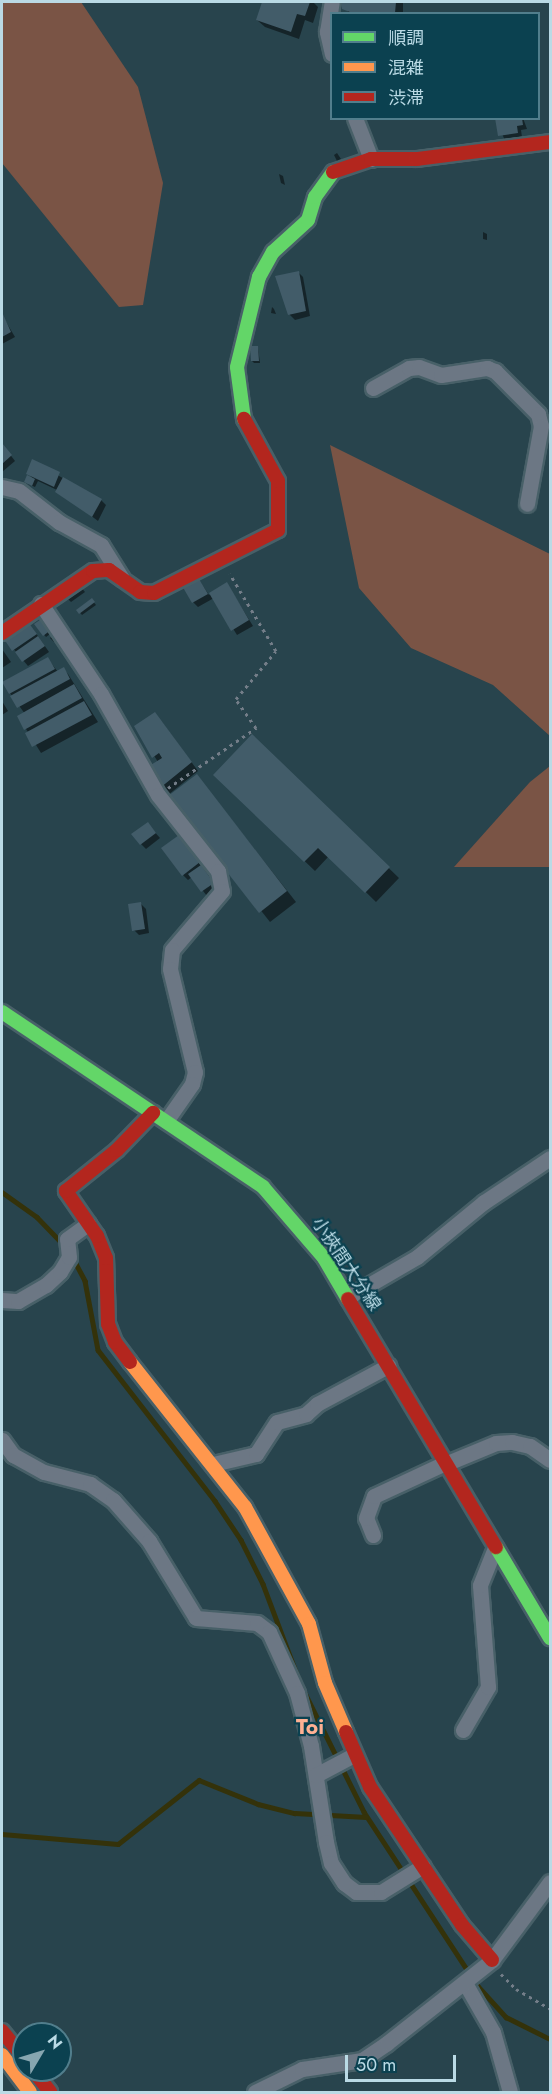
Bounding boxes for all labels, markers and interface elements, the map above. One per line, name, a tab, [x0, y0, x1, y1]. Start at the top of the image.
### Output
legend	[330, 12, 540, 120]
text: 順調	[388, 25, 424, 51]
text: 混雑	[388, 55, 424, 81]
text: 渋滞	[388, 85, 424, 111]
street label: 小挾間大分線	[307, 1213, 385, 1315]
district label: Toi	[296, 1714, 324, 1740]
north arrow	[12, 2022, 72, 2082]
text: N	[42, 2030, 68, 2054]
scale bar	[348, 2043, 459, 2081]
text: 50 m	[356, 2052, 396, 2078]

